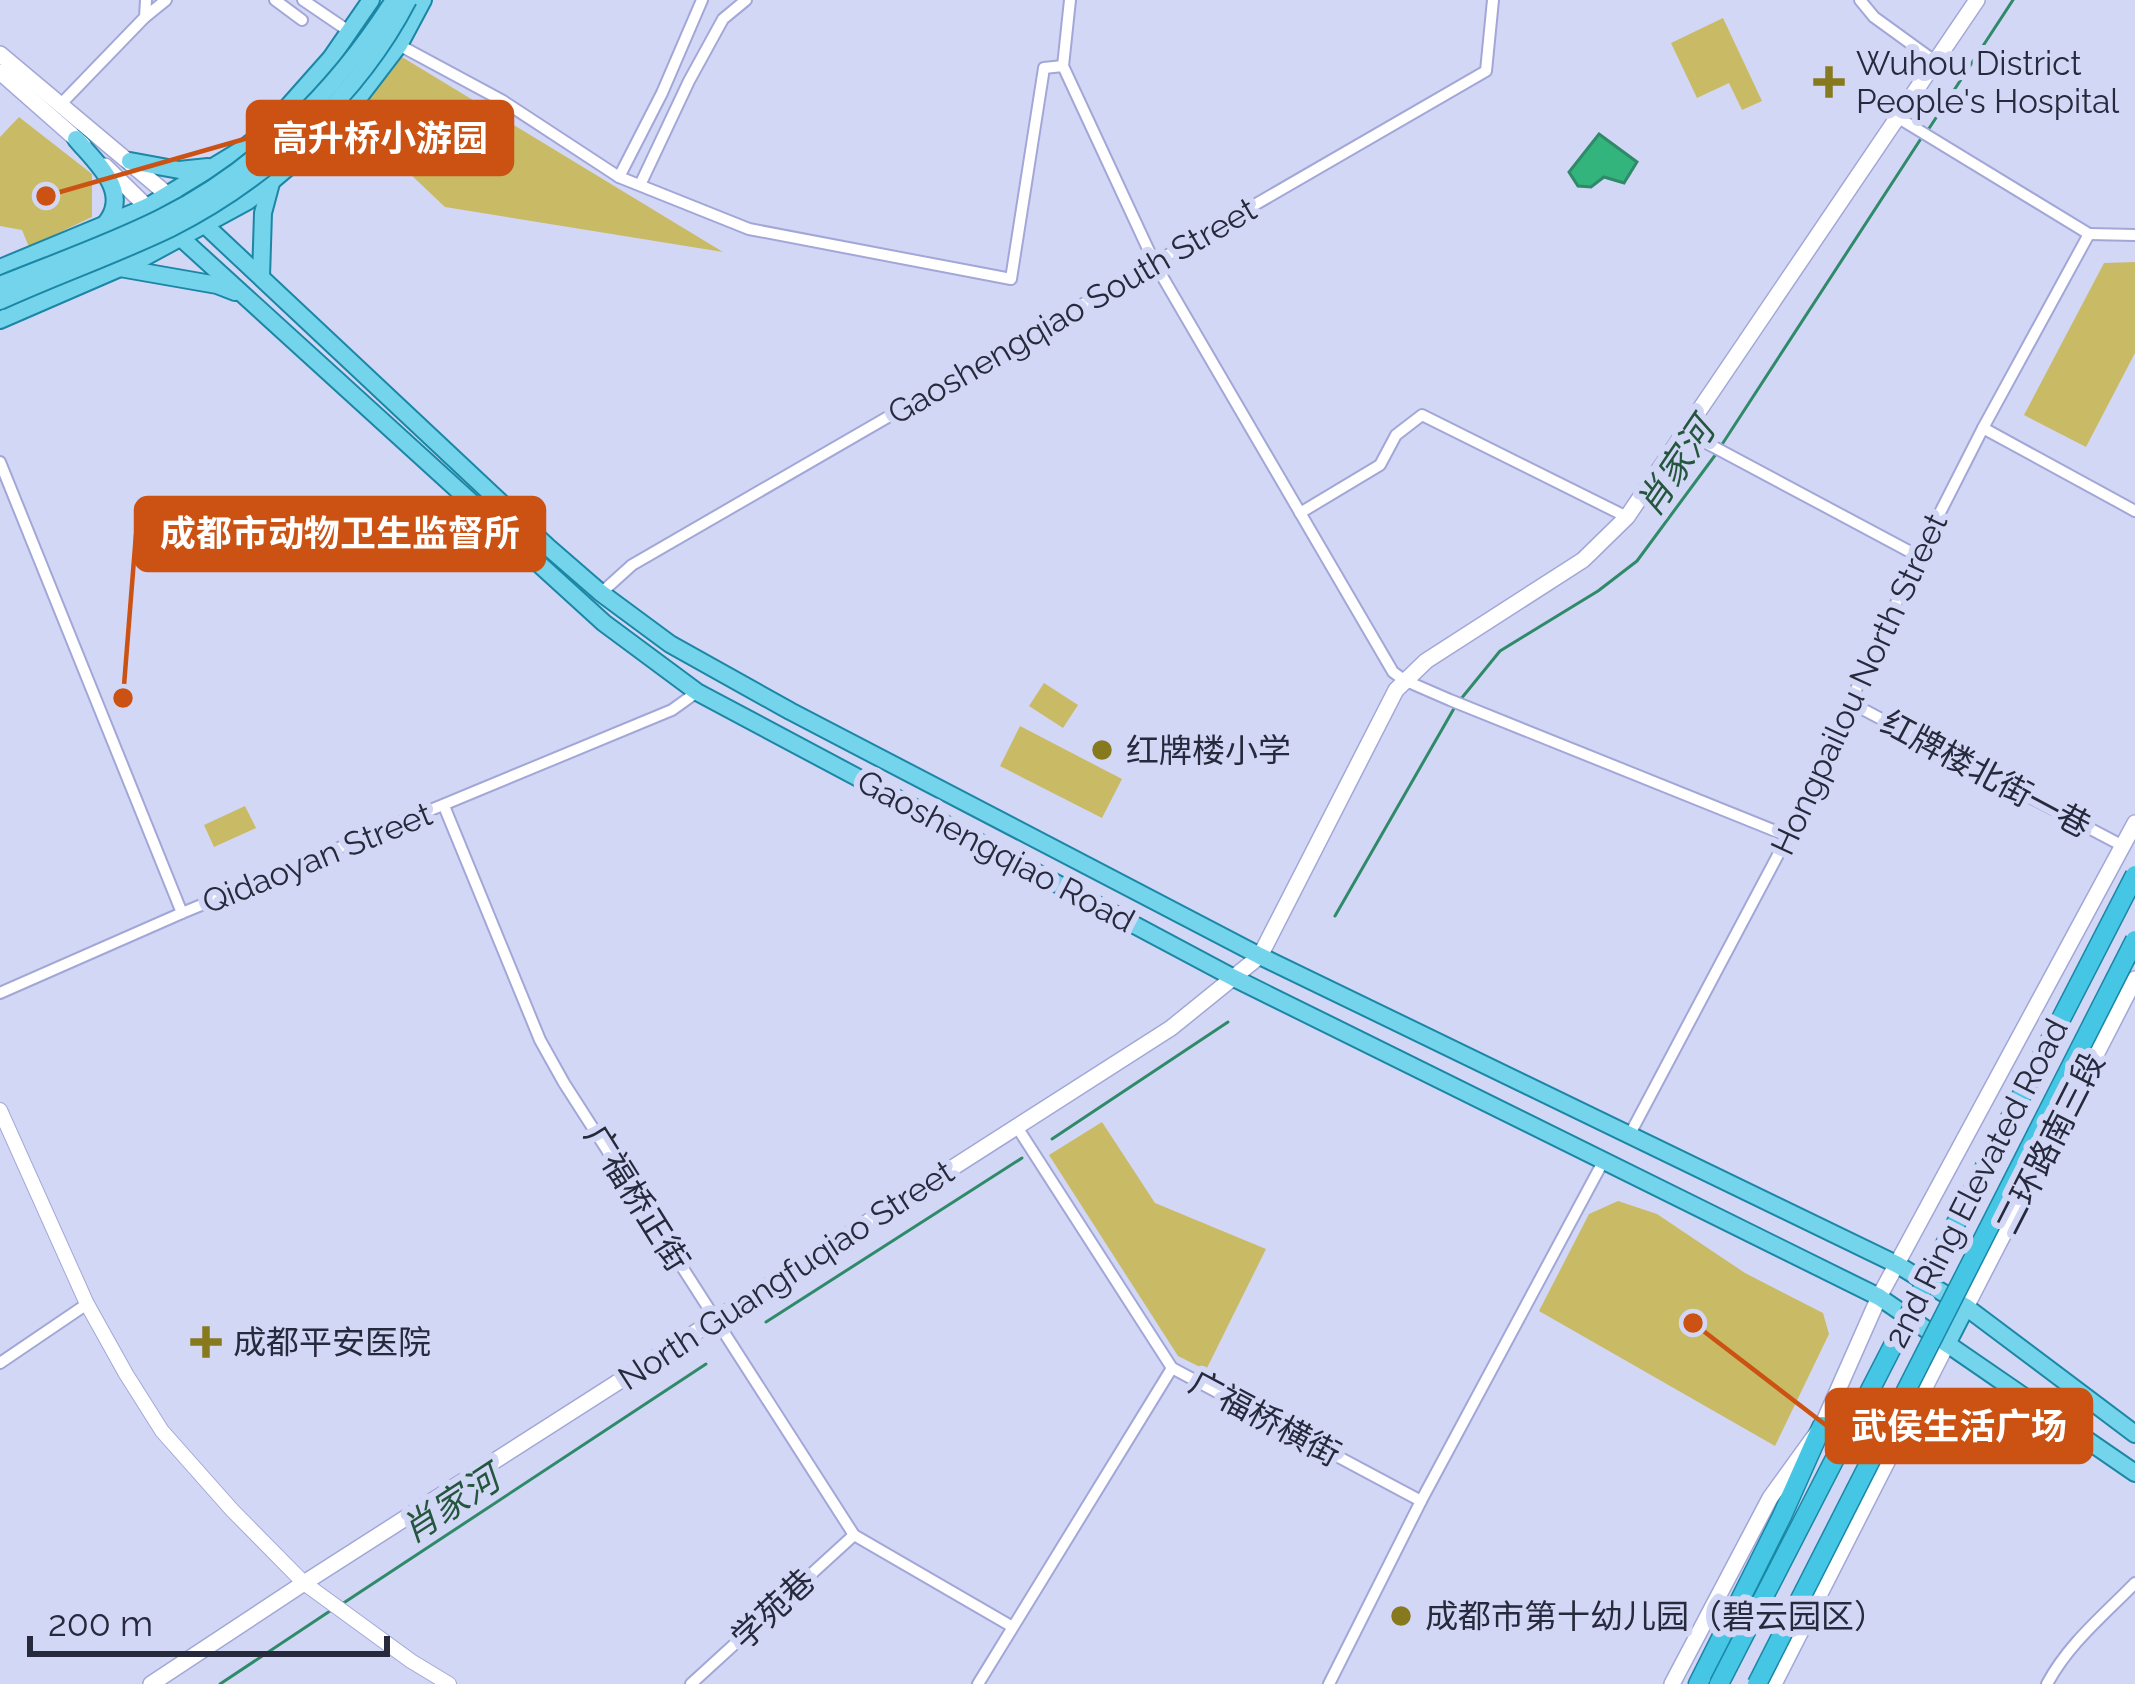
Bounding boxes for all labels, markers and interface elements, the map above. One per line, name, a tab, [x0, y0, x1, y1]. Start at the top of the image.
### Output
place label: Wuhou District People's Hospital	[1856, 44, 2120, 121]
marker: Wuhou District People's Hospital	[1813, 66, 1845, 98]
callout: 高升桥小游园	[248, 102, 512, 174]
text: 高升桥小游园	[272, 117, 488, 159]
street label: Gaoshengqiao South Street	[881, 189, 1263, 433]
water label: 肖家河	[1627, 406, 1726, 524]
callout: 成都市动物卫生监督所	[136, 498, 544, 570]
street label: Hongpailou North Street	[1763, 507, 1955, 861]
text: 成都市动物卫生监督所	[160, 512, 520, 554]
street label: 红牌楼北街一巷	[1875, 703, 2097, 845]
place label: 红牌楼小学	[1126, 731, 1291, 770]
marker: 红牌楼小学	[1089, 737, 1115, 763]
street label: Gaoshengqiao Road	[851, 761, 1141, 941]
street label: Qidaoyan Street	[197, 794, 437, 922]
street label: 2nd Ring Elevated Road	[1876, 1012, 2076, 1354]
street label: 二环路南三段	[1988, 1046, 2112, 1240]
street label: 广福桥正街	[577, 1118, 697, 1278]
street label: North Guangfuqiao Street	[611, 1152, 961, 1398]
place label: 成都平安医院	[233, 1323, 431, 1362]
marker: 成都平安医院	[190, 1326, 222, 1358]
street label: 广福桥横街	[1183, 1362, 1347, 1474]
callout: 武侯生活广场	[1827, 1390, 2091, 1462]
text: 武侯生活广场	[1851, 1405, 2067, 1447]
water label: 肖家河	[393, 1454, 512, 1551]
street label: 学苑巷	[723, 1561, 823, 1657]
scale bar	[30, 1582, 387, 1656]
place label: 成都市第十幼儿园（碧云园区）	[1425, 1597, 1887, 1636]
text: 200 m	[48, 1602, 153, 1644]
marker: 成都市第十幼儿园（碧云园区）	[1388, 1603, 1414, 1629]

